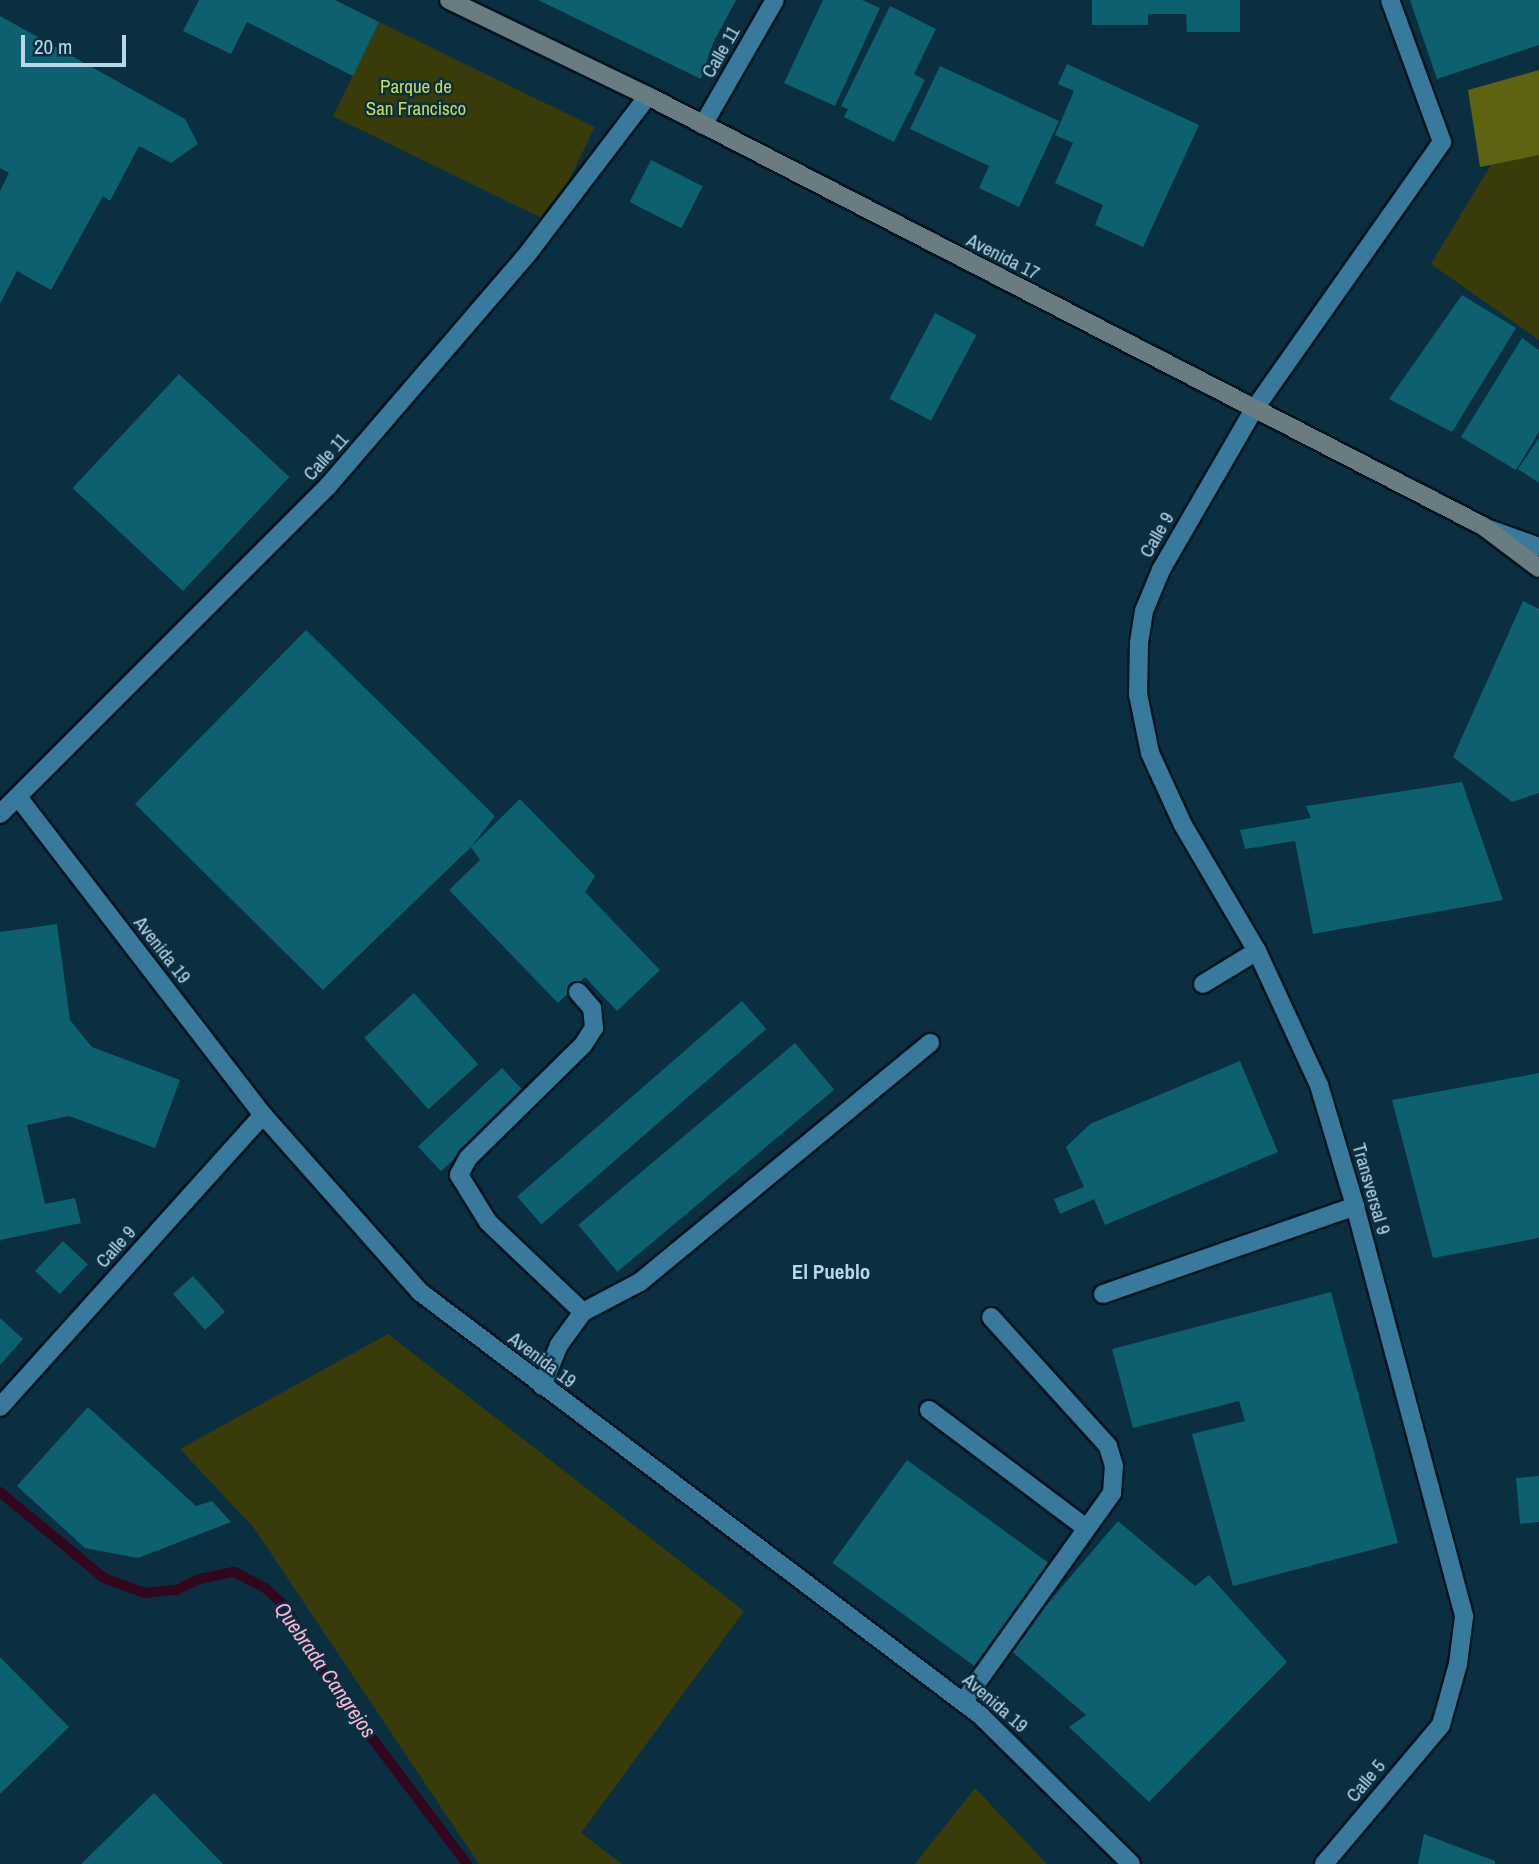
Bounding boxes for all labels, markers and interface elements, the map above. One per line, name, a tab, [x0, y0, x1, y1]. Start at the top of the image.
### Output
scale bar	[24, 21, 130, 65]
street label: Calle 11	[697, 22, 745, 82]
text: 20 m	[34, 32, 72, 61]
park label: Parque de San Francisco	[366, 76, 466, 120]
street label: Avenida 17	[963, 229, 1043, 285]
street label: Calle 11	[299, 429, 353, 485]
street label: Calle 9	[1135, 508, 1179, 562]
street label: Avenida 19	[129, 912, 195, 988]
street label: Transversal 9	[1347, 1141, 1395, 1237]
street label: Calle 9	[91, 1221, 141, 1273]
district label: El Pueblo	[792, 1259, 870, 1285]
street label: Avenida 19	[504, 1327, 580, 1393]
water label: Quebrada Cangrejos	[269, 1597, 381, 1743]
street label: Avenida 19	[958, 1669, 1032, 1737]
street label: Calle 5	[1342, 1755, 1390, 1807]

